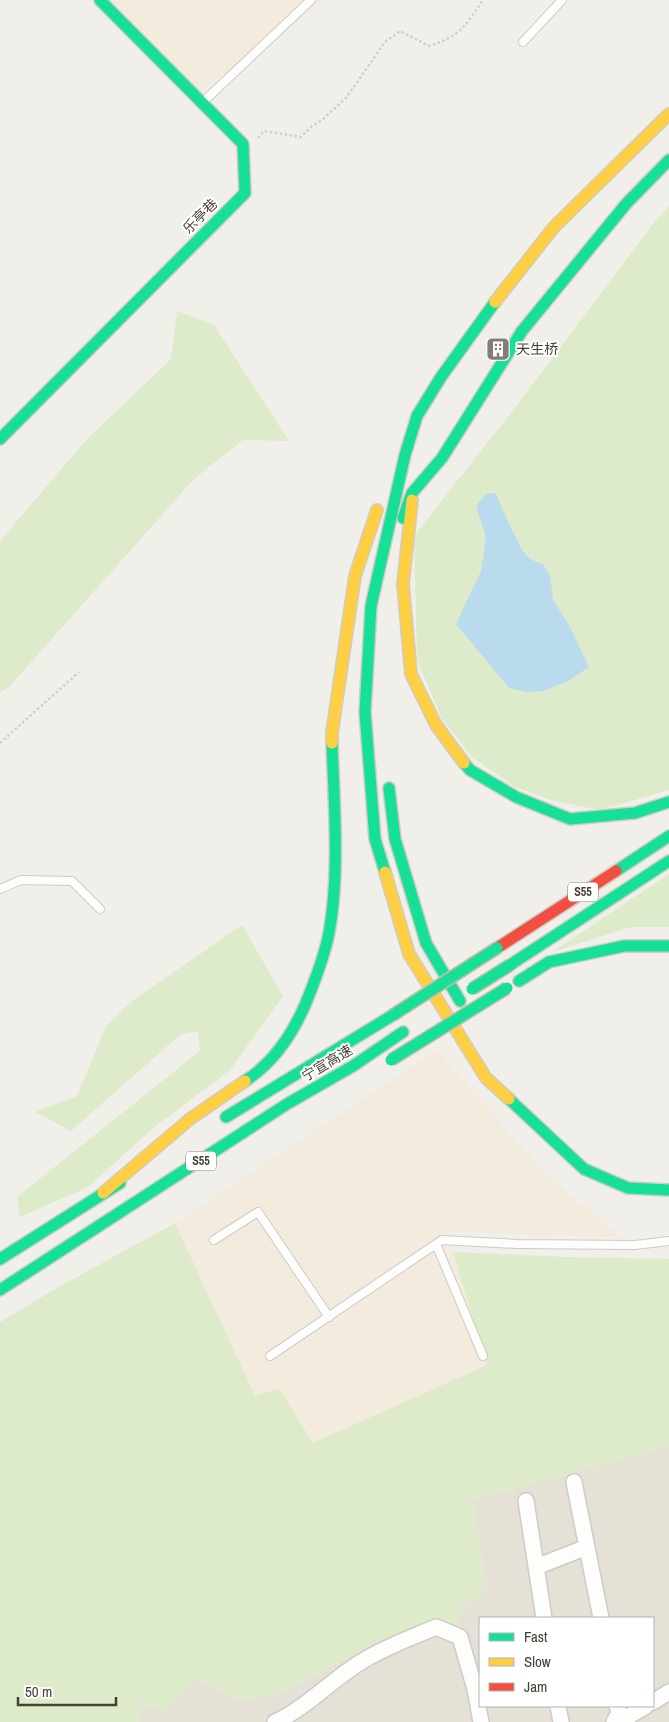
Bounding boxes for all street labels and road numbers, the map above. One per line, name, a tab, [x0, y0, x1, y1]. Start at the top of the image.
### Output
street label: 乐亭巷	[179, 195, 221, 237]
road number: S55	[568, 882, 598, 902]
street label: 宁宣高速	[298, 1041, 356, 1085]
road number: S55	[186, 1152, 216, 1170]

